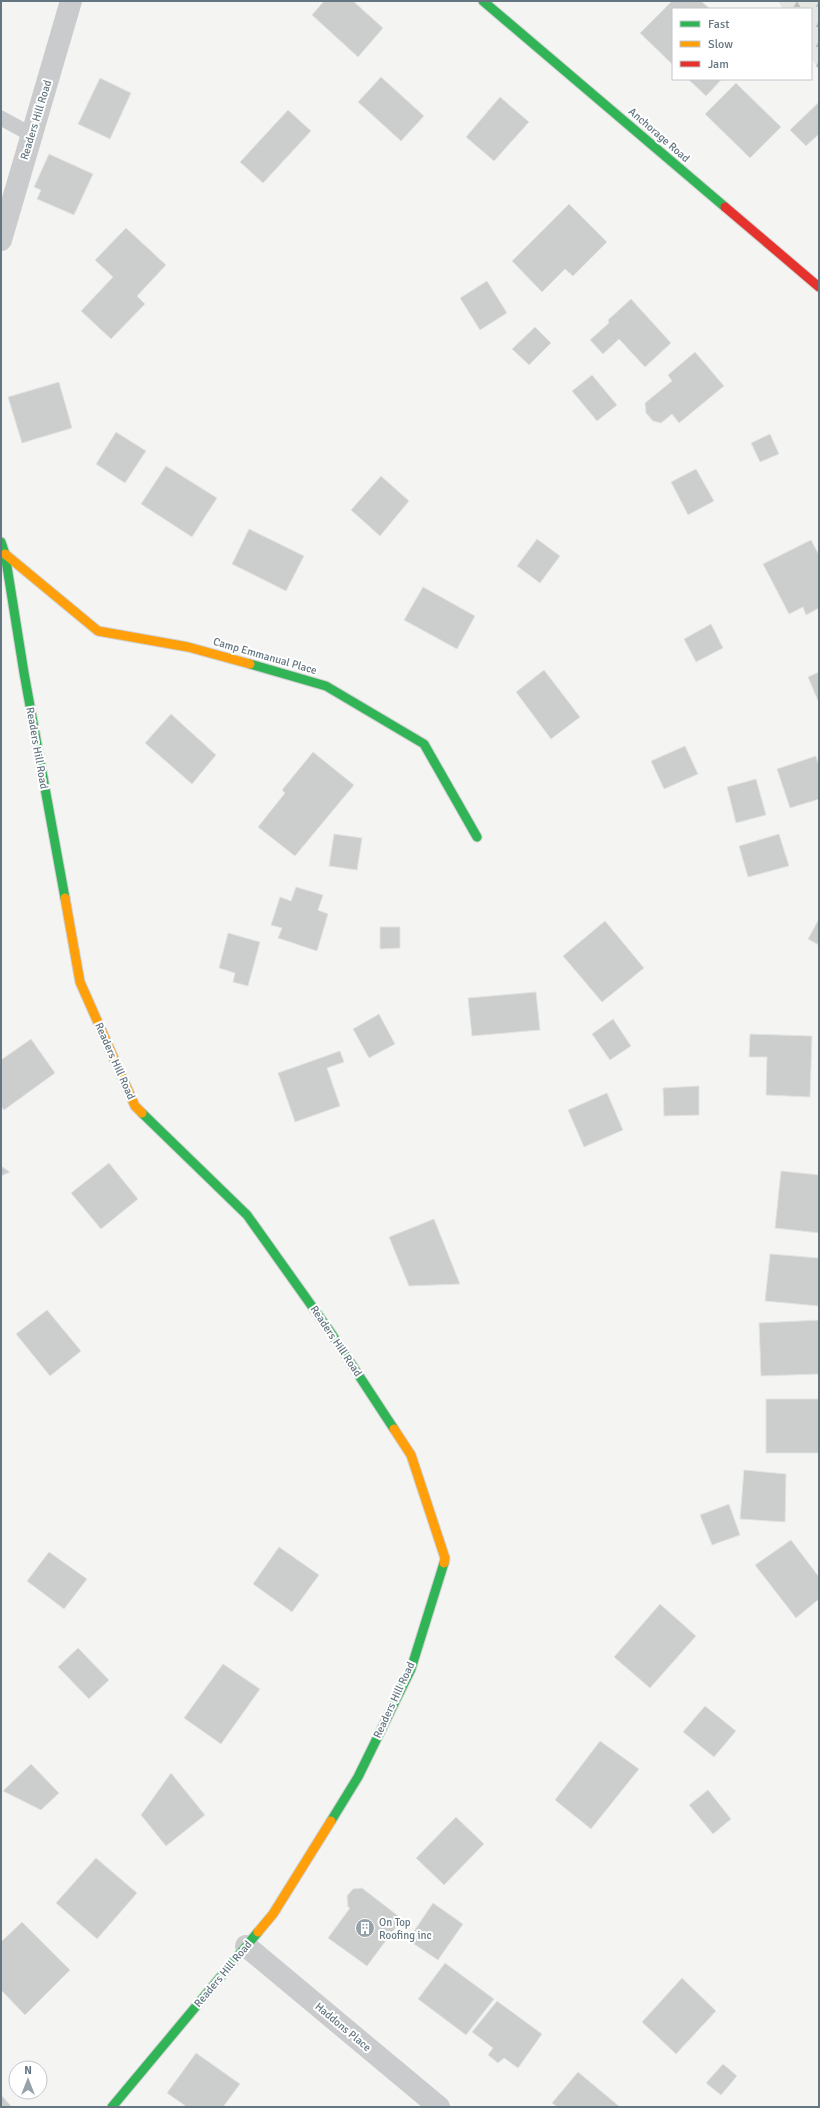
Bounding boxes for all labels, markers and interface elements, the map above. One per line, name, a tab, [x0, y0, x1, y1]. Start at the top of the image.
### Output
legend	[672, 8, 812, 80]
text: Fast	[708, 17, 729, 32]
text: Slow	[708, 37, 733, 52]
text: Jam	[708, 57, 729, 72]
street label: Readers Hill Road	[18, 78, 54, 162]
street label: Anchorage Road	[626, 105, 692, 165]
street label: Camp Emmanual Place	[212, 635, 318, 677]
street label: Readers Hill Road	[23, 706, 51, 790]
street label: Readers Hill Road	[92, 1021, 138, 1102]
street label: Readers Hill Road	[307, 1303, 365, 1379]
street label: Readers Hill Road	[371, 1660, 417, 1740]
place label: On Top Roofing inc	[379, 1916, 432, 1942]
building icon: On Top Roofing inc	[354, 1917, 376, 1939]
street label: Readers Hill Road	[191, 1938, 255, 2010]
street label: Haddons Place	[312, 2000, 374, 2054]
north arrow	[8, 2060, 48, 2100]
text: N	[24, 2064, 32, 2077]

